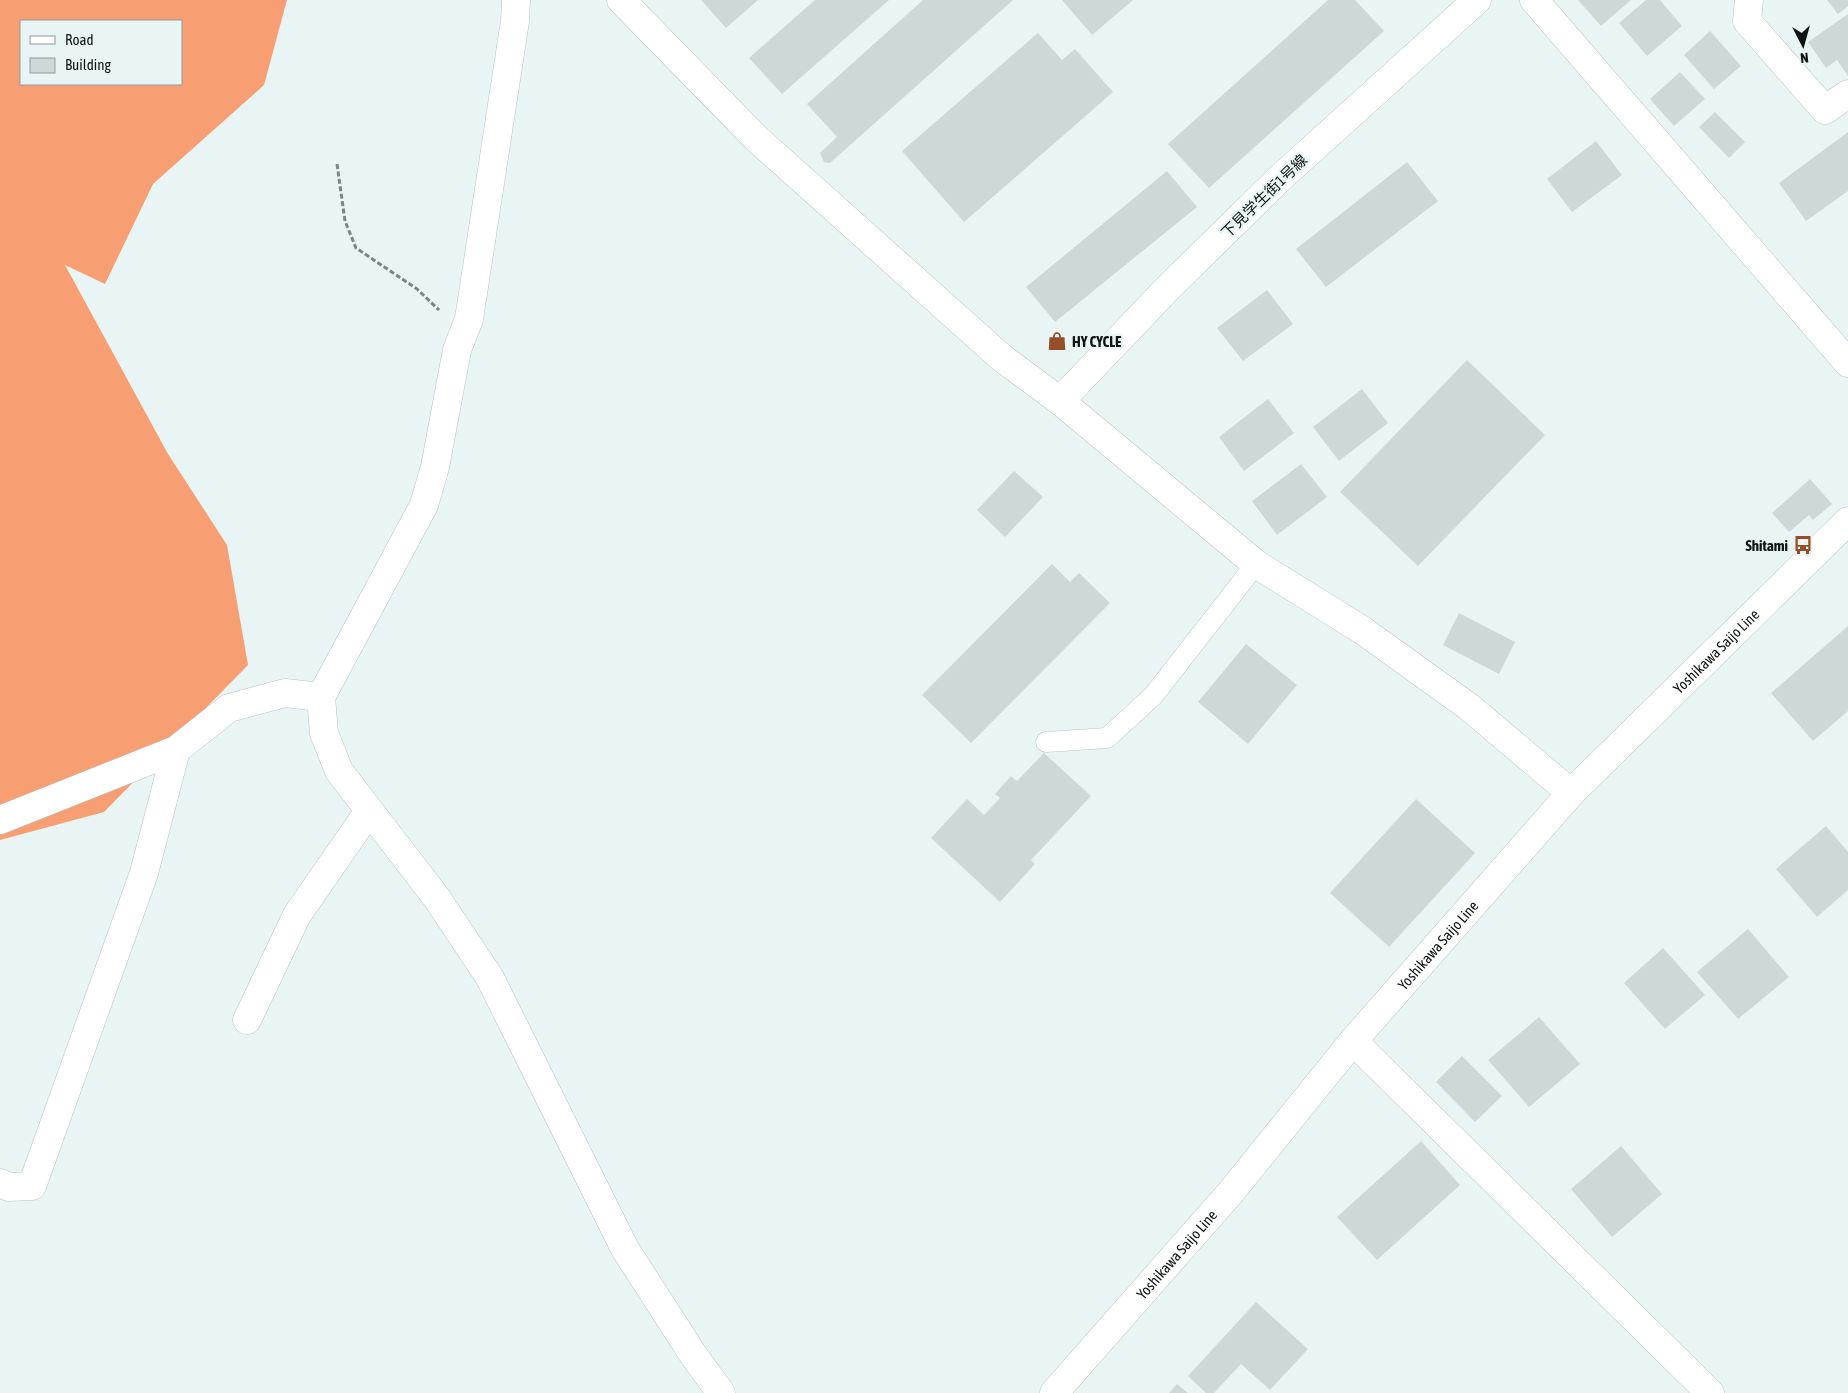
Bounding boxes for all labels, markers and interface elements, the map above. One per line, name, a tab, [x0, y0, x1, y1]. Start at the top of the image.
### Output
legend	[20, 20, 182, 85]
north arrow	[1778, 20, 1828, 70]
text: Road	[65, 31, 94, 48]
text: N	[1799, 50, 1809, 66]
text: Building	[65, 56, 111, 73]
street label: 下見学生街1号線	[1218, 151, 1310, 241]
shop icon: HY CYCLE	[1046, 330, 1068, 352]
place label: HY CYCLE	[1072, 333, 1122, 350]
bus stop icon: Shitami	[1792, 534, 1814, 556]
place label: Shitami	[1745, 537, 1788, 554]
street label: Yoshikawa Saijo Line	[1669, 605, 1762, 697]
street label: Yoshikawa Saijo Line	[1394, 897, 1481, 993]
street label: Yoshikawa Saijo Line	[1133, 1206, 1220, 1302]

